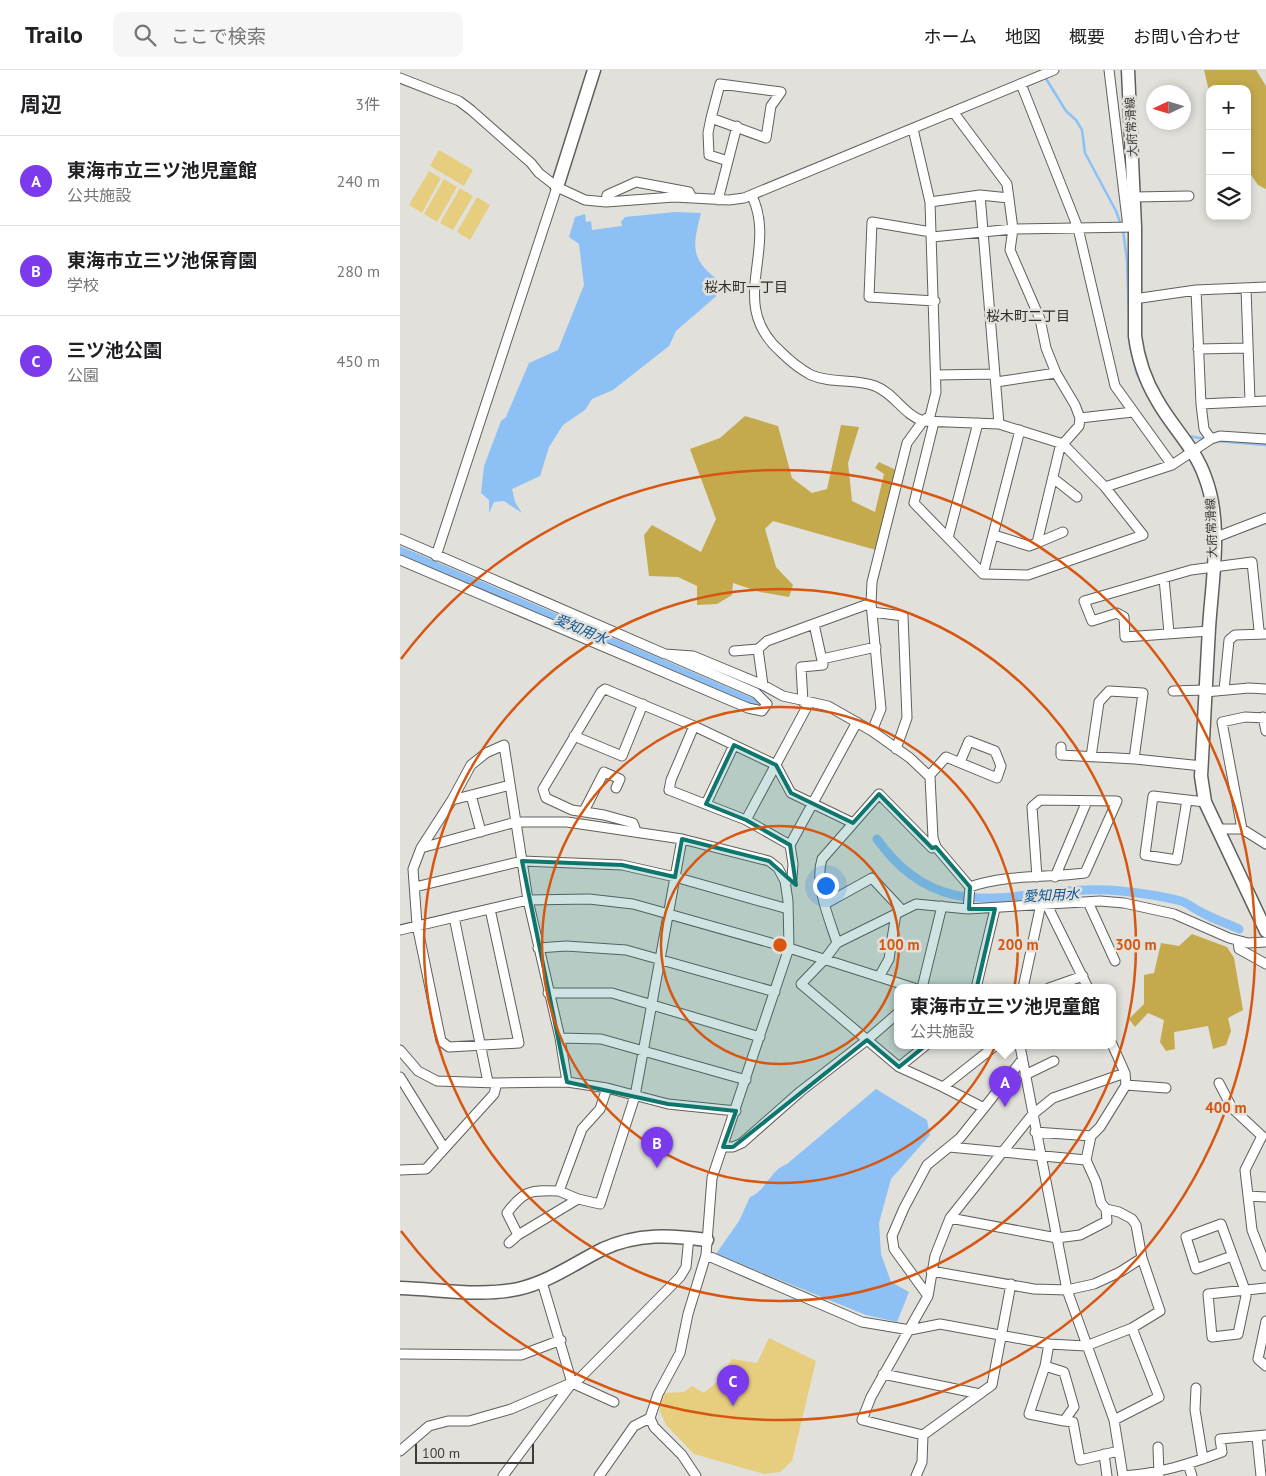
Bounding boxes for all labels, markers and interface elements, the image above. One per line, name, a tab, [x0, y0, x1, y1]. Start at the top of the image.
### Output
search box	[113, 12, 463, 57]
text: Trailo	[25, 19, 83, 50]
icon: search	[131, 21, 159, 49]
text: ここで検索	[171, 24, 266, 48]
text: ホーム	[924, 25, 977, 48]
text: 地図	[1005, 25, 1041, 48]
text: 概要	[1069, 25, 1105, 48]
text: お問い合わせ	[1133, 25, 1241, 48]
north arrow	[1146, 85, 1191, 130]
map controls	[1206, 85, 1251, 220]
button: +	[1206, 85, 1251, 130]
text: 周辺	[20, 91, 62, 118]
text: 3件	[355, 94, 380, 114]
street label: 大府常滑線	[1122, 97, 1140, 157]
button: −	[1206, 130, 1251, 175]
text: 東海市立三ツ池児童館	[67, 158, 257, 182]
text: A	[31, 171, 41, 191]
text: 240 m	[337, 171, 380, 191]
button: layers	[1206, 175, 1251, 220]
text: 公共施設	[67, 185, 131, 205]
text: 東海市立三ツ池保育園	[67, 248, 257, 272]
text: B	[31, 261, 41, 281]
text: 280 m	[337, 261, 380, 281]
text: 学校	[67, 275, 99, 295]
district label: 桜木町一丁目	[704, 278, 788, 296]
district label: 桜木町二丁目	[986, 307, 1070, 325]
text: 三ツ池公園	[67, 338, 162, 362]
text: C	[32, 351, 40, 371]
text: 450 m	[337, 351, 380, 371]
text: 公園	[67, 365, 99, 385]
street label: 大府常滑線	[1202, 498, 1220, 558]
water label: 愛知用水	[552, 610, 612, 649]
your location	[813, 873, 839, 899]
water label: 愛知用水	[1023, 884, 1081, 905]
text: 100 m	[878, 935, 920, 954]
text: 200 m	[997, 935, 1039, 954]
text: 300 m	[1115, 935, 1157, 954]
centre of rings	[771, 936, 789, 954]
popup	[894, 984, 1116, 1049]
text: 東海市立三ツ池児童館	[910, 994, 1100, 1018]
text: 公共施設	[910, 1021, 974, 1041]
pin: A	[989, 1066, 1021, 1107]
text: 400 m	[1205, 1098, 1247, 1117]
pin: B	[641, 1127, 673, 1168]
pin: C	[717, 1365, 749, 1406]
scale bar	[415, 1441, 534, 1464]
text: 100 m	[422, 1444, 460, 1462]

